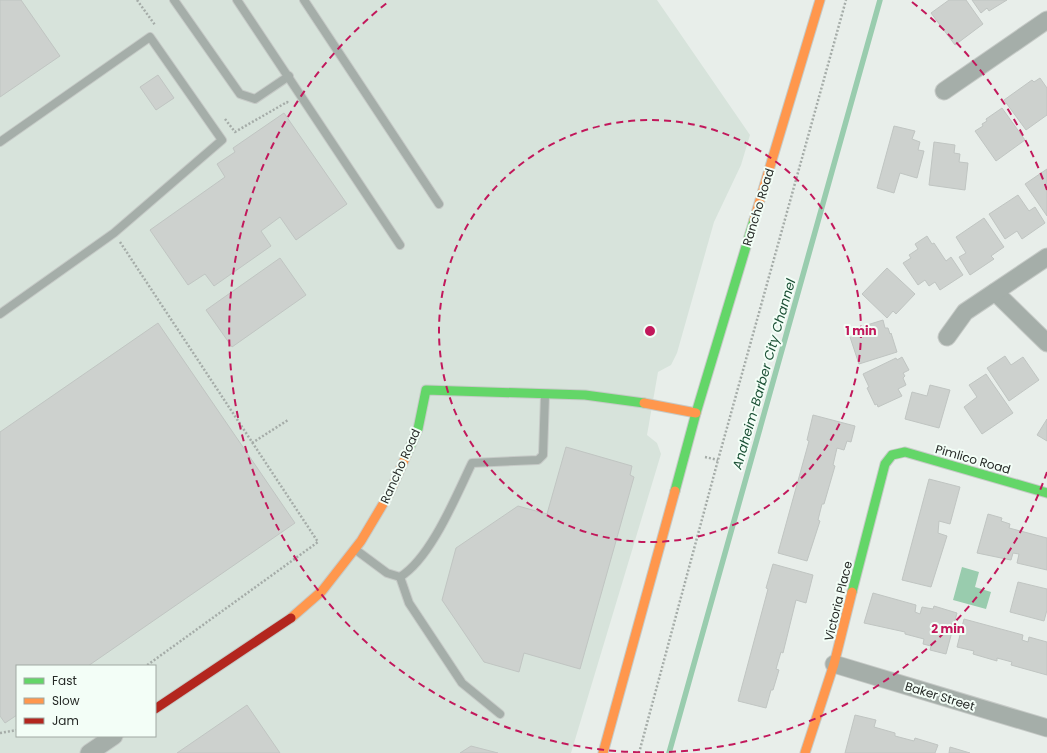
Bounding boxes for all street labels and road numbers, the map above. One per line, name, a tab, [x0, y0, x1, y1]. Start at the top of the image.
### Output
street label: Rancho Road	[738, 166, 778, 248]
street label: Rancho Road	[376, 426, 424, 506]
street label: Pimlico Road	[933, 440, 1013, 478]
street label: Victoria Place	[820, 559, 856, 643]
street label: Baker Street	[903, 677, 977, 715]

